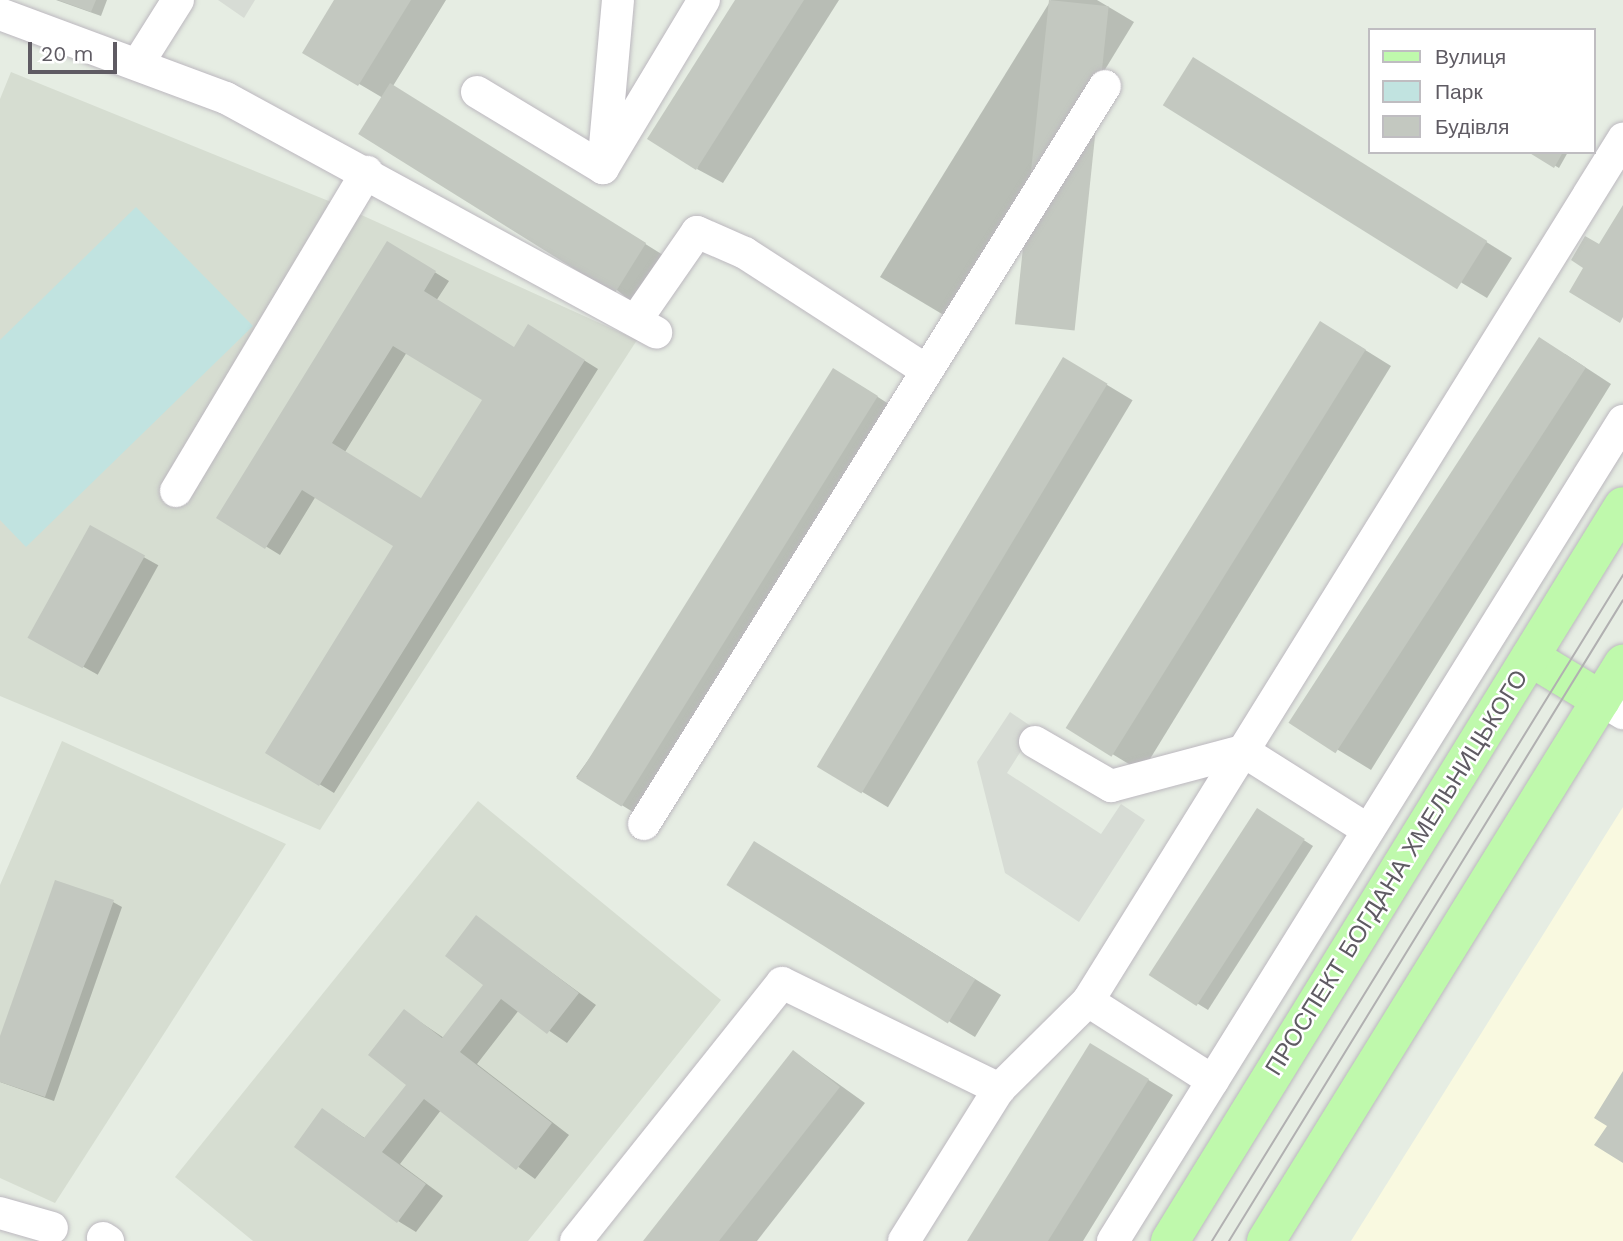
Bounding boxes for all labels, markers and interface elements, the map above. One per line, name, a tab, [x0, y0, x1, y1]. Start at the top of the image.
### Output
scale bar	[32, 28, 121, 72]
legend	[1368, 28, 1595, 154]
text: 20 m	[41, 41, 93, 66]
text: Вулиця	[1435, 44, 1506, 69]
text: Парк	[1435, 79, 1483, 104]
text: Будівля	[1435, 114, 1509, 139]
street label: ПРОСПЕКТ БОГДАНА ХМЕЛЬНИЦЬКОГО	[1260, 665, 1534, 1081]

